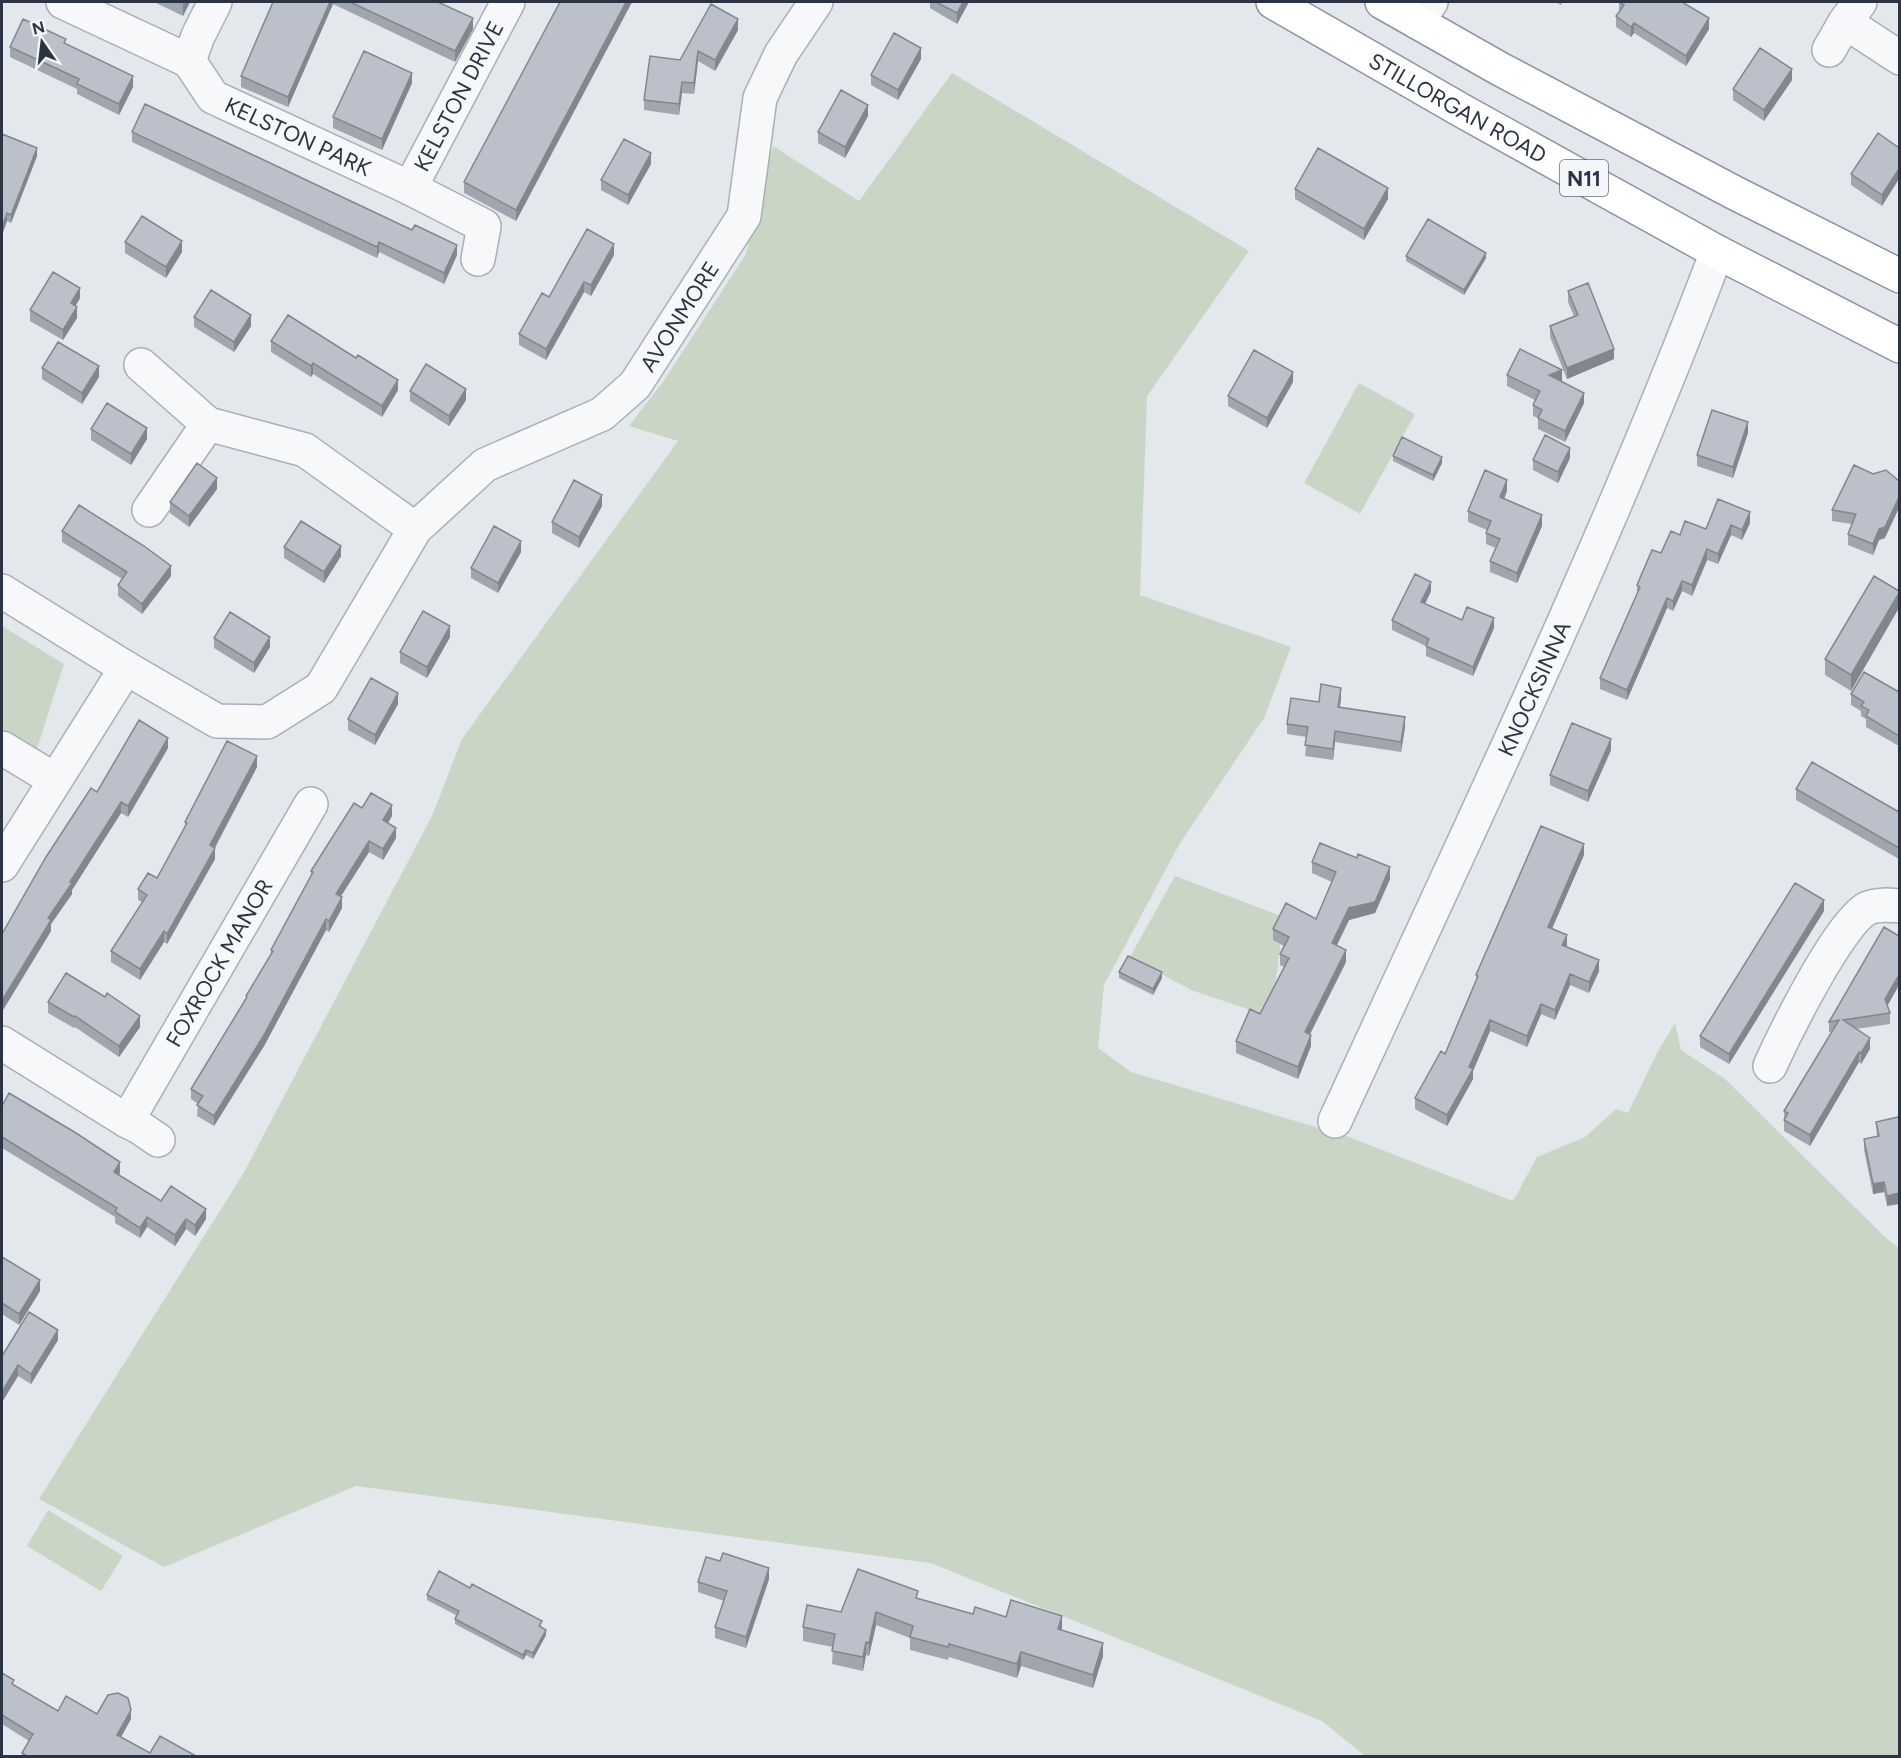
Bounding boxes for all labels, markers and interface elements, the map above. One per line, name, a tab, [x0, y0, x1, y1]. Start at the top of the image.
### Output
north arrow	[12, 12, 72, 72]
street label: KELSTON DRIVE	[408, 16, 509, 176]
text: N	[30, 17, 47, 39]
street label: STILLORGAN ROAD	[1364, 47, 1552, 169]
street label: KELSTON PARK	[221, 91, 376, 182]
road number: N11	[1560, 160, 1608, 196]
street label: AVONMORE	[634, 256, 725, 376]
street label: KNOCKSINNA	[1492, 617, 1576, 760]
street label: FOXROCK MANOR	[160, 874, 278, 1051]

